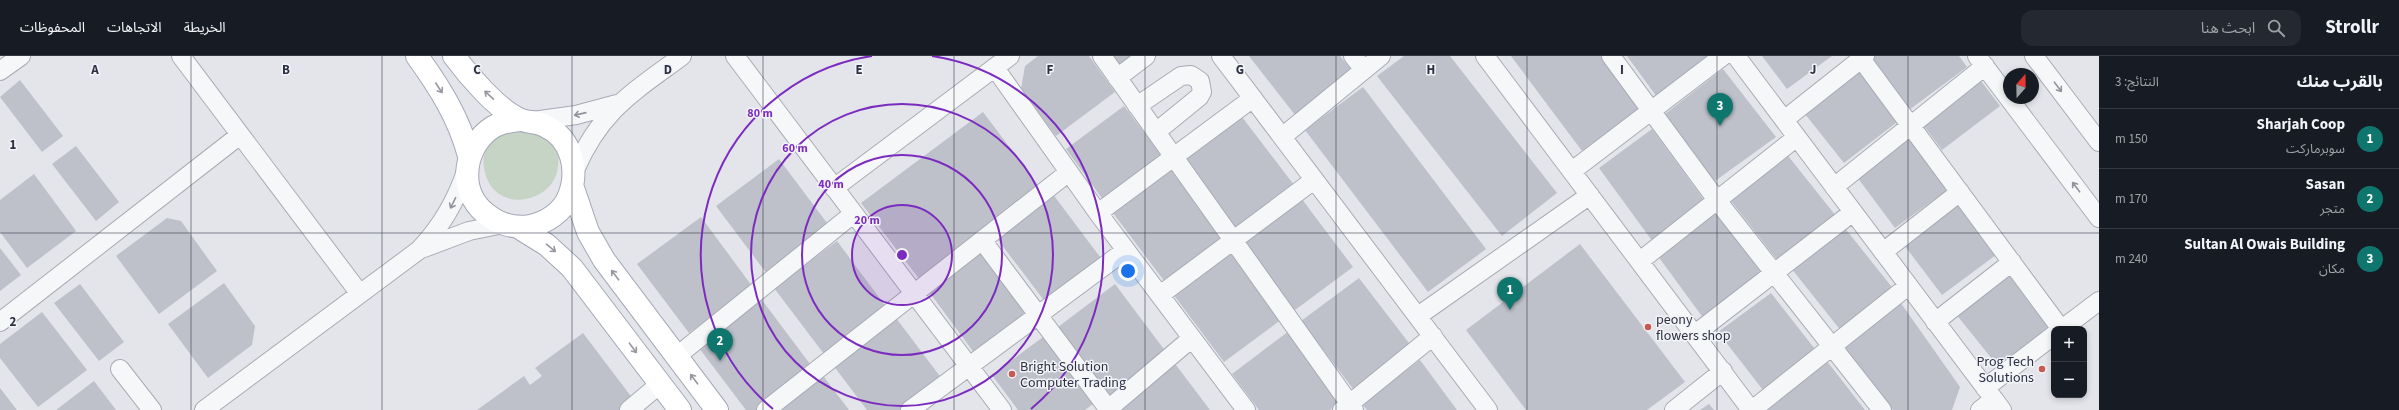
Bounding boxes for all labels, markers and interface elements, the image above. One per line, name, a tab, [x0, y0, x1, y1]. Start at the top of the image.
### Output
search box	[2021, 10, 2301, 46]
text: Strollr	[2325, 14, 2379, 41]
icon: search	[2265, 17, 2287, 39]
text: المحفوظات	[20, 18, 85, 38]
text: الاتجاهات	[107, 18, 162, 38]
text: الخريطة	[184, 18, 226, 38]
text: ابحث هنا	[2201, 18, 2255, 39]
text: A	[90, 61, 99, 79]
text: B	[282, 61, 290, 79]
text: C	[473, 61, 481, 79]
text: D	[664, 61, 672, 79]
text: E	[855, 61, 863, 79]
text: F	[1047, 61, 1054, 79]
text: G	[1236, 61, 1244, 79]
text: H	[1427, 61, 1435, 79]
text: I	[1620, 61, 1624, 79]
text: J	[1810, 61, 1816, 79]
north arrow	[2003, 68, 2039, 104]
text: بالقرب منك	[2297, 70, 2383, 94]
text: النتائج: 3	[2115, 73, 2159, 91]
one-way arrow	[436, 82, 444, 94]
one-way arrow	[2054, 82, 2062, 93]
one-way arrow	[484, 91, 494, 100]
pin: 3	[1707, 93, 1733, 126]
text: 80 m	[747, 105, 773, 122]
one-way arrow	[573, 111, 586, 119]
text: Sharjah Coop	[2257, 114, 2345, 135]
text: 150 m	[2115, 130, 2148, 148]
text: 1	[2367, 130, 2373, 148]
text: 1	[10, 136, 17, 154]
text: 60 m	[782, 140, 808, 157]
text: سوبرماركت	[2286, 140, 2345, 158]
text: Sasan	[2306, 174, 2345, 195]
text: 40 m	[818, 176, 844, 193]
one-way arrow	[2071, 181, 2080, 192]
text: 170 m	[2115, 190, 2148, 208]
text: 2	[2367, 190, 2373, 208]
one-way arrow	[449, 197, 456, 209]
text: متجر	[2320, 200, 2345, 218]
text: 20 m	[854, 212, 880, 229]
text: Sultan Al Owais Building	[2184, 234, 2345, 255]
one-way arrow	[545, 244, 556, 252]
centre of rings	[895, 248, 909, 262]
text: 240 m	[2115, 250, 2148, 268]
text: 3	[2367, 250, 2373, 268]
text: مكان	[2319, 260, 2345, 278]
your location	[1118, 261, 1138, 281]
one-way arrow	[611, 270, 619, 281]
pin: 1	[1497, 277, 1523, 310]
place label: peony flowers shop	[1656, 310, 1731, 346]
text: 2	[10, 313, 17, 331]
marker: peony flowers shop	[1643, 322, 1653, 332]
map controls	[2051, 326, 2087, 398]
button: +	[2051, 326, 2087, 362]
pin: 2	[707, 328, 733, 361]
one-way arrow	[629, 343, 637, 354]
place label: Prog Tech Solutions	[1976, 352, 2034, 388]
place label: Bright Solution Computer Trading	[1020, 357, 1126, 393]
button: −	[2051, 362, 2087, 398]
marker: Prog Tech Solutions	[2037, 364, 2047, 374]
marker: Bright Solution Computer Trading	[1007, 369, 1017, 379]
one-way arrow	[689, 373, 698, 384]

